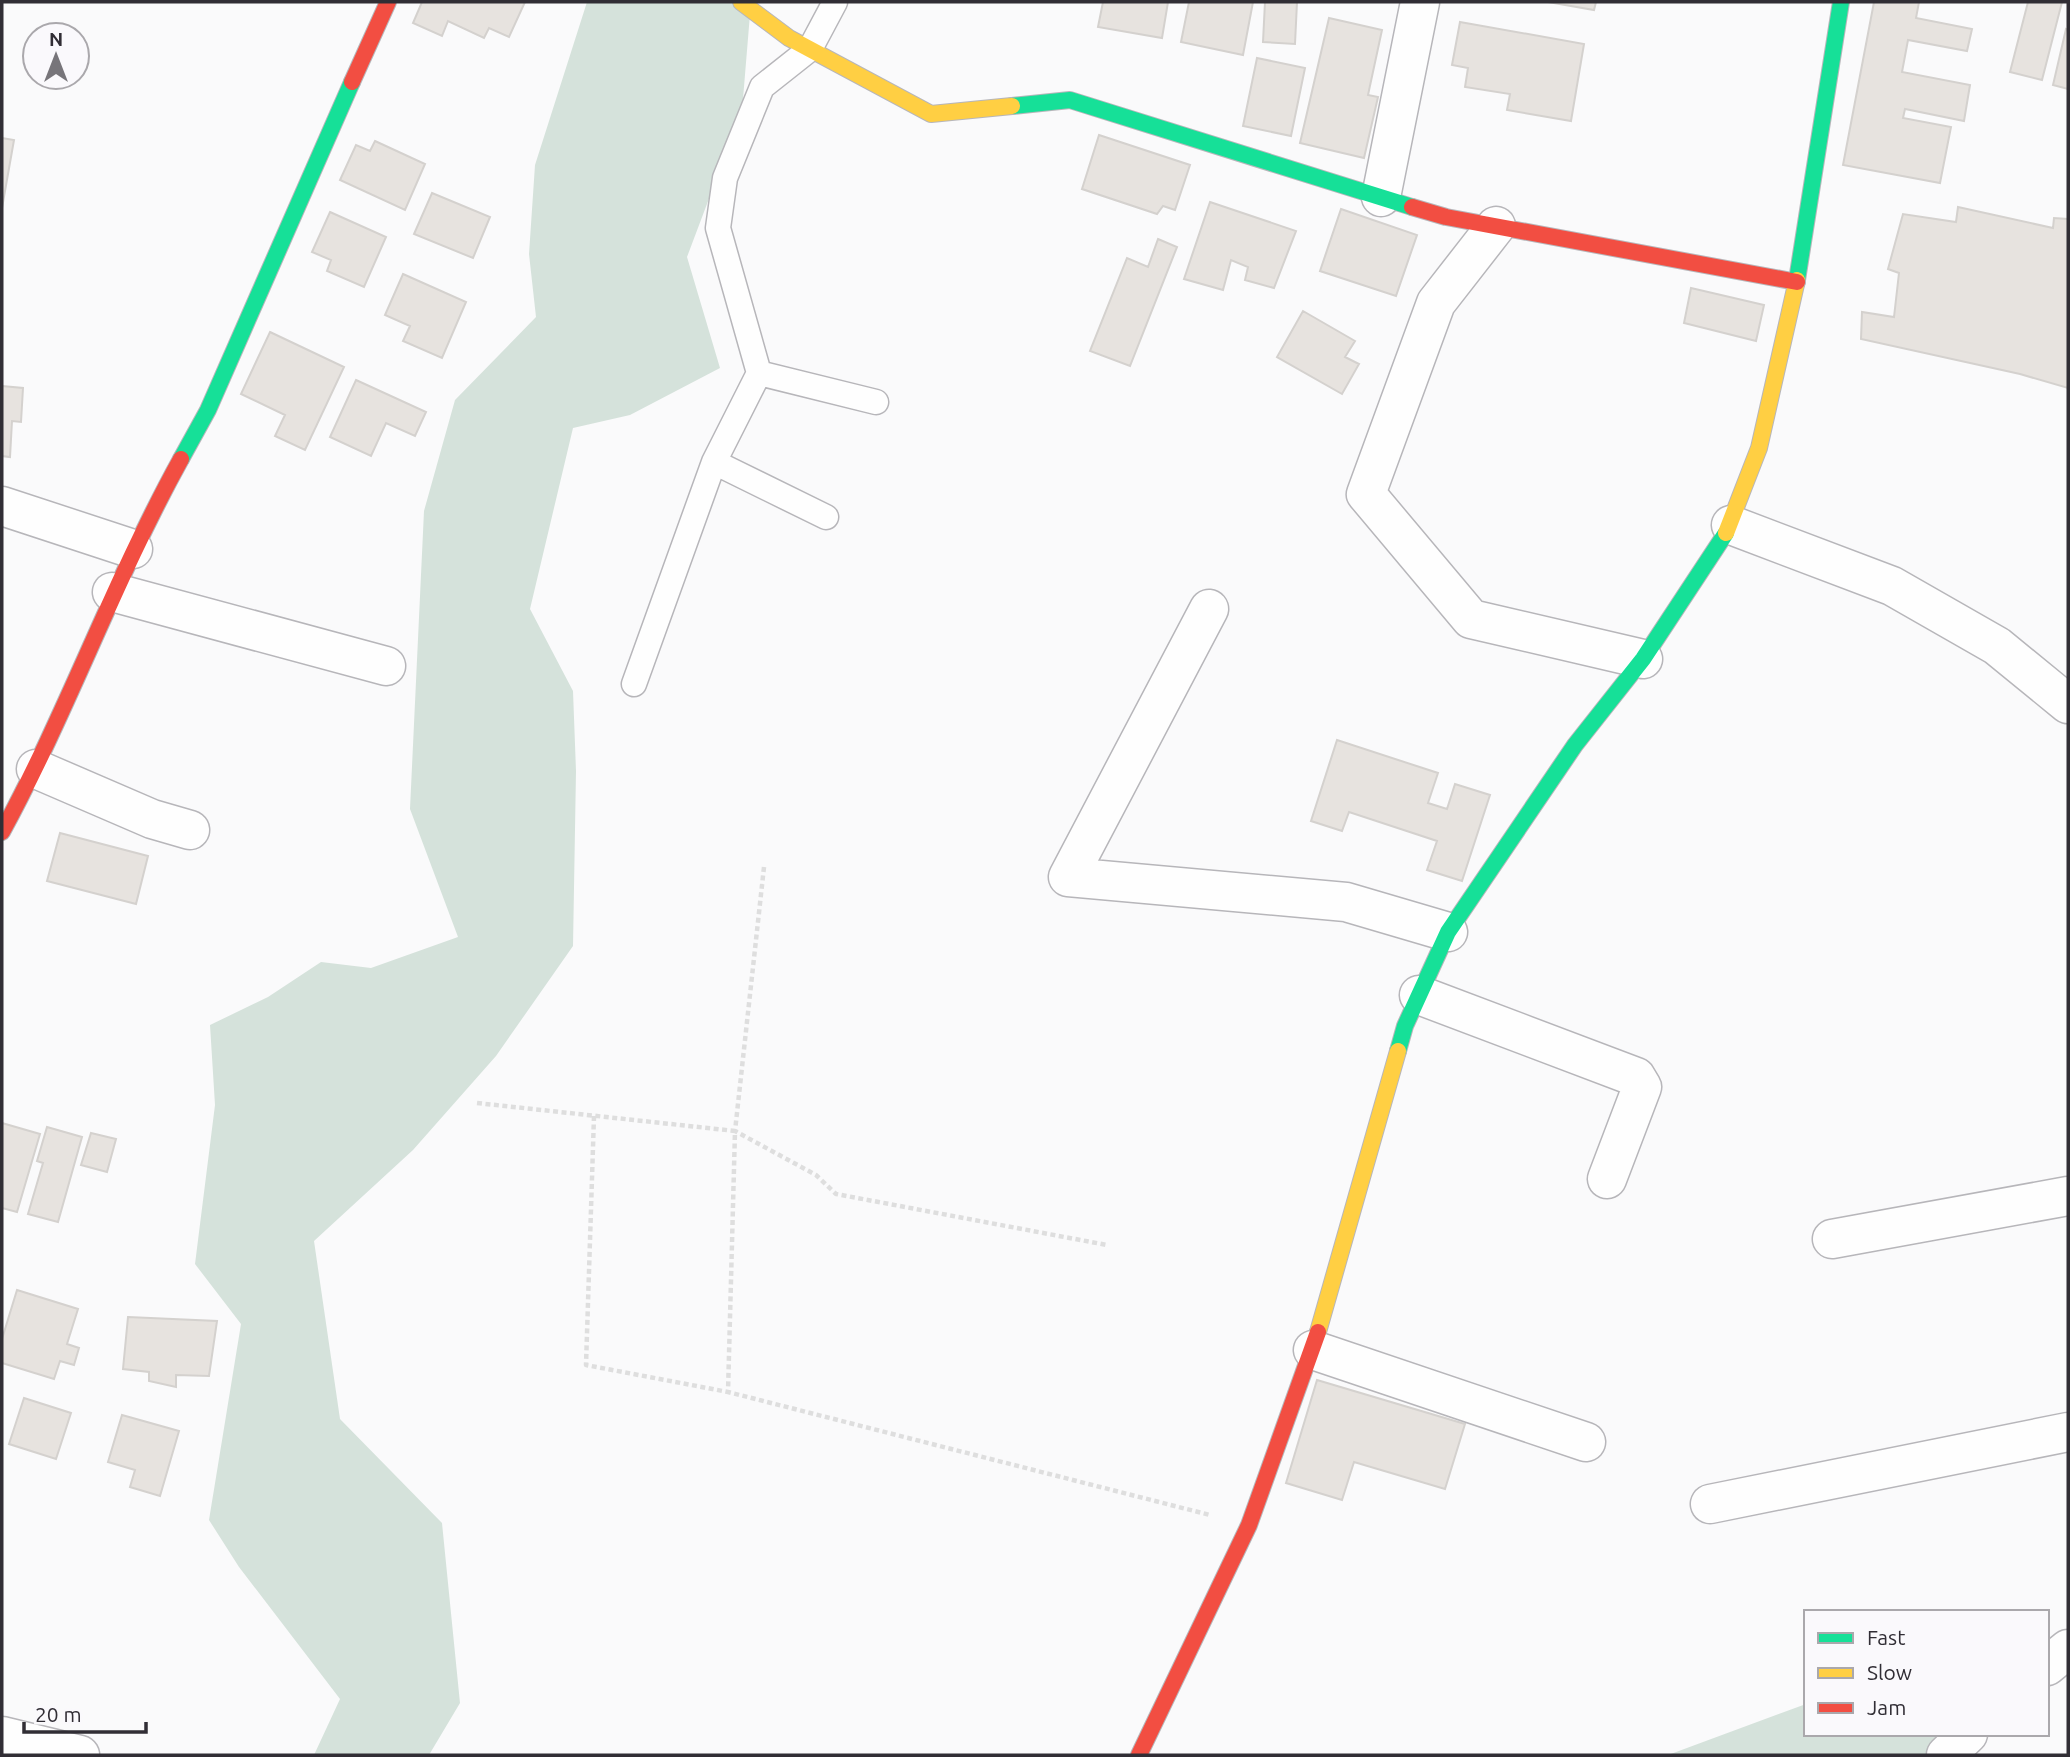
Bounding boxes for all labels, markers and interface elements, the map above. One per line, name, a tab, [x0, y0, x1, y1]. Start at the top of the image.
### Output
north arrow	[21, 21, 91, 91]
text: N	[49, 28, 63, 50]
legend	[1804, 1610, 2049, 1736]
text: Fast	[1867, 1625, 1905, 1649]
text: Slow	[1867, 1660, 1912, 1684]
scale bar	[24, 1690, 147, 1734]
text: Jam	[1867, 1695, 1906, 1719]
text: 20 m	[35, 1702, 82, 1726]

